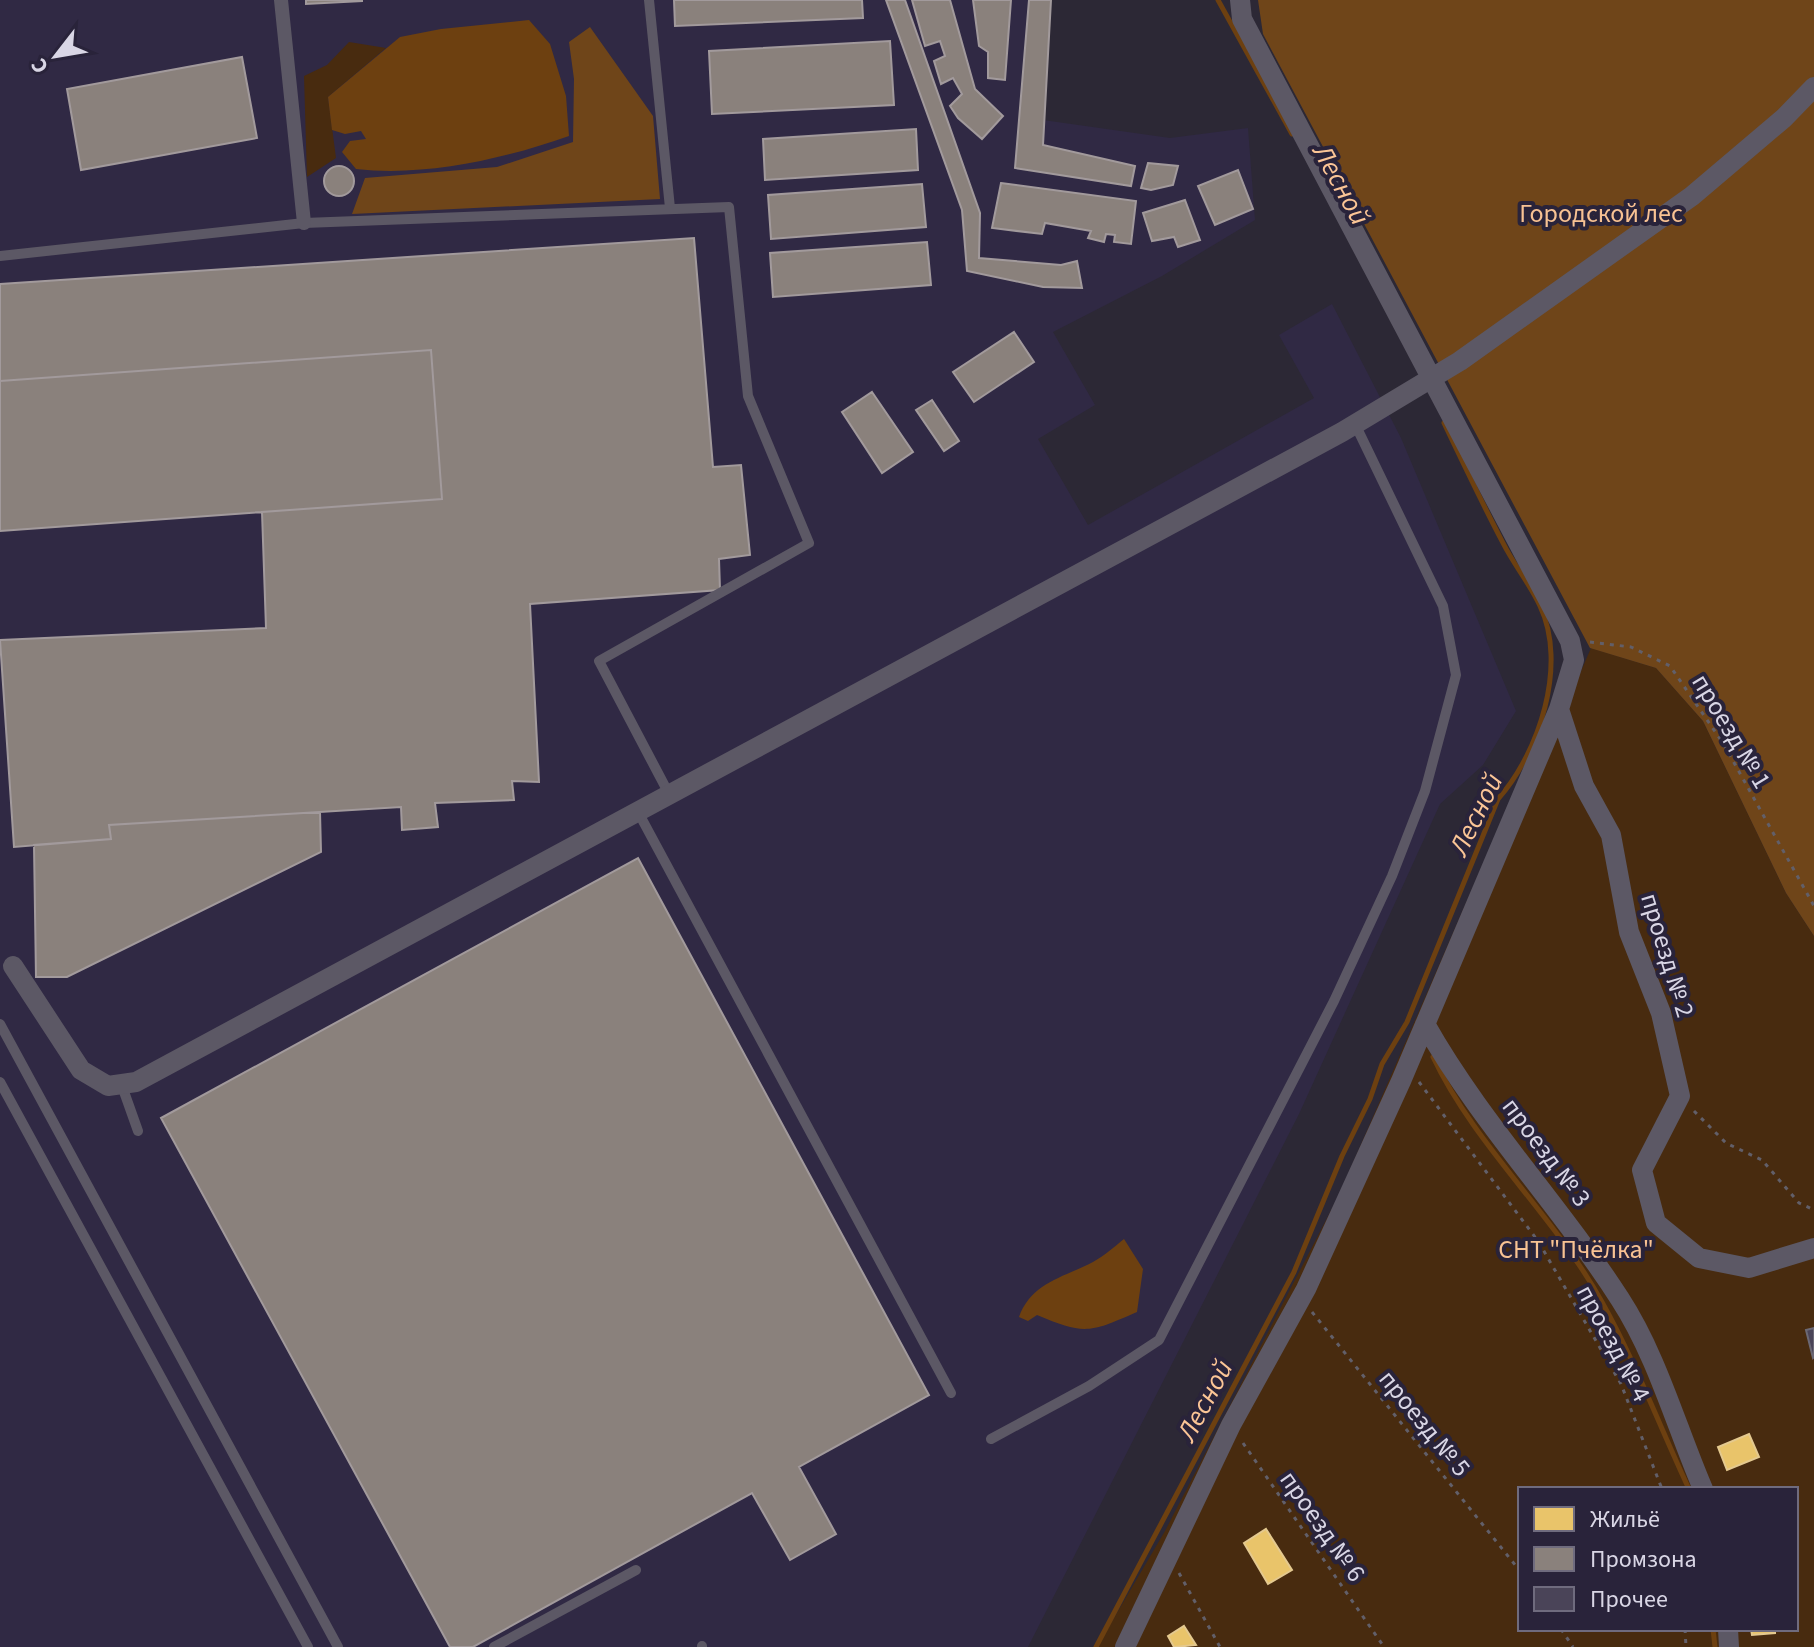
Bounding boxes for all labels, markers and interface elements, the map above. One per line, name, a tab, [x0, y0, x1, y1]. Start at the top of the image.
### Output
north arrow	[16, 16, 96, 96]
text: С	[23, 52, 57, 80]
water label: Лесной	[1302, 135, 1380, 232]
park label: Городской лес	[1519, 195, 1683, 232]
street label: проезд № 1	[1683, 667, 1780, 796]
water label: Лесной	[1438, 767, 1513, 864]
street label: проезд № 2	[1631, 889, 1704, 1022]
street label: проезд № 3	[1493, 1090, 1600, 1215]
park label: СНТ "Пчёлка"	[1498, 1231, 1654, 1268]
street label: проезд № 4	[1567, 1278, 1660, 1409]
water label: Лесной	[1166, 1353, 1243, 1450]
street label: проезд № 5	[1370, 1362, 1479, 1485]
street label: проезд № 6	[1271, 1463, 1374, 1589]
legend	[1518, 1487, 1798, 1631]
text: Жильё	[1590, 1502, 1660, 1537]
text: Промзона	[1590, 1542, 1697, 1577]
text: Прочее	[1590, 1582, 1668, 1617]

